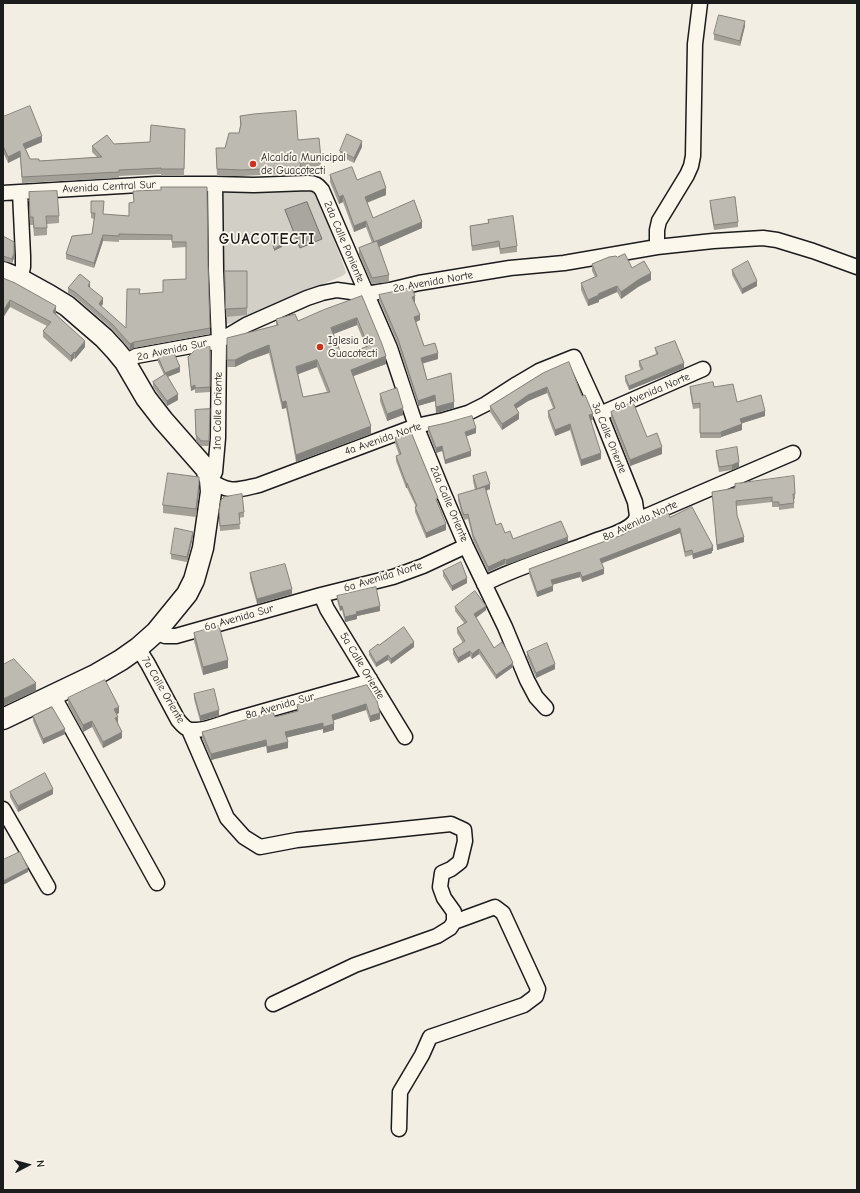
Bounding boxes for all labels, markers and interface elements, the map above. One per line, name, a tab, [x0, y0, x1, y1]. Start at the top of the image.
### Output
place label: Alcaldía Municipal de Guacotecti	[261, 151, 346, 177]
marker: Alcaldía Municipal de Guacotecti	[248, 159, 258, 169]
street label: Avenida Central Sur	[62, 178, 156, 196]
street label: 2da Calle Poniente	[321, 199, 367, 285]
district label: GUACOTECTI	[219, 231, 315, 249]
street label: 2a Avenida Norte	[392, 268, 474, 296]
place label: Iglesia de Guacotecti	[328, 334, 377, 360]
street label: 2a Avenida Sur	[136, 336, 208, 364]
marker: Iglesia de Guacotecti	[315, 342, 325, 352]
street label: 6a Avenida Norte	[612, 370, 692, 414]
street label: 1ra Calle Oriente	[211, 372, 225, 450]
street label: 3a Calle Oriente	[589, 401, 629, 475]
street label: 4a Avenida Norte	[343, 420, 423, 458]
street label: 2da Calle Oriente	[427, 464, 471, 544]
street label: 8a Avenida Norte	[601, 498, 679, 544]
street label: 6a Avenida Norte	[342, 559, 424, 595]
street label: 6a Avenida Sur	[203, 602, 275, 634]
street label: 5a Calle Oriente	[337, 630, 387, 702]
street label: 7a Calle Oriente	[139, 654, 187, 726]
street label: 8a Avenida Sur	[244, 690, 316, 722]
north arrow	[8, 1145, 48, 1185]
text: N	[34, 1159, 47, 1168]

